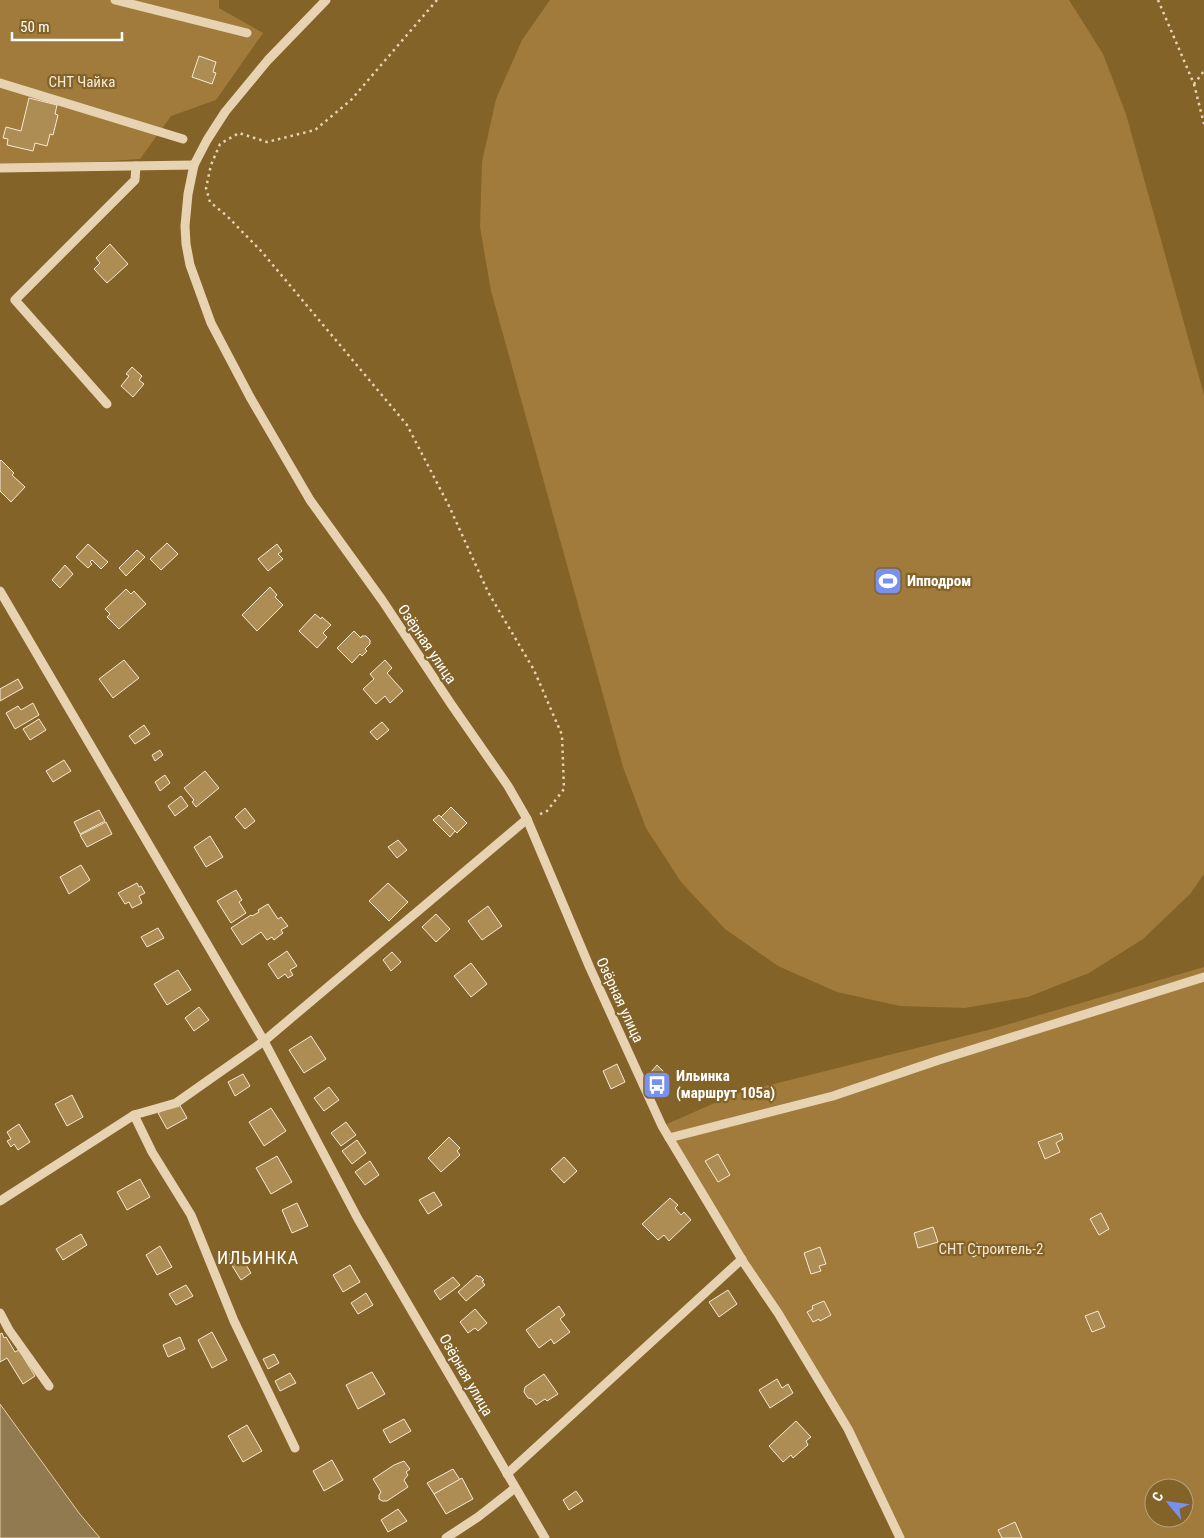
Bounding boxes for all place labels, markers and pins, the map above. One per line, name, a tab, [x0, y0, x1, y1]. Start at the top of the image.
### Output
sports icon: Ипподром	[873, 566, 903, 596]
place label: Ипподром	[907, 572, 971, 590]
place label: Ильинка (маршрут 105а)	[676, 1067, 775, 1102]
bus stop icon: Ильинка (маршрут 105а)	[642, 1070, 672, 1100]

